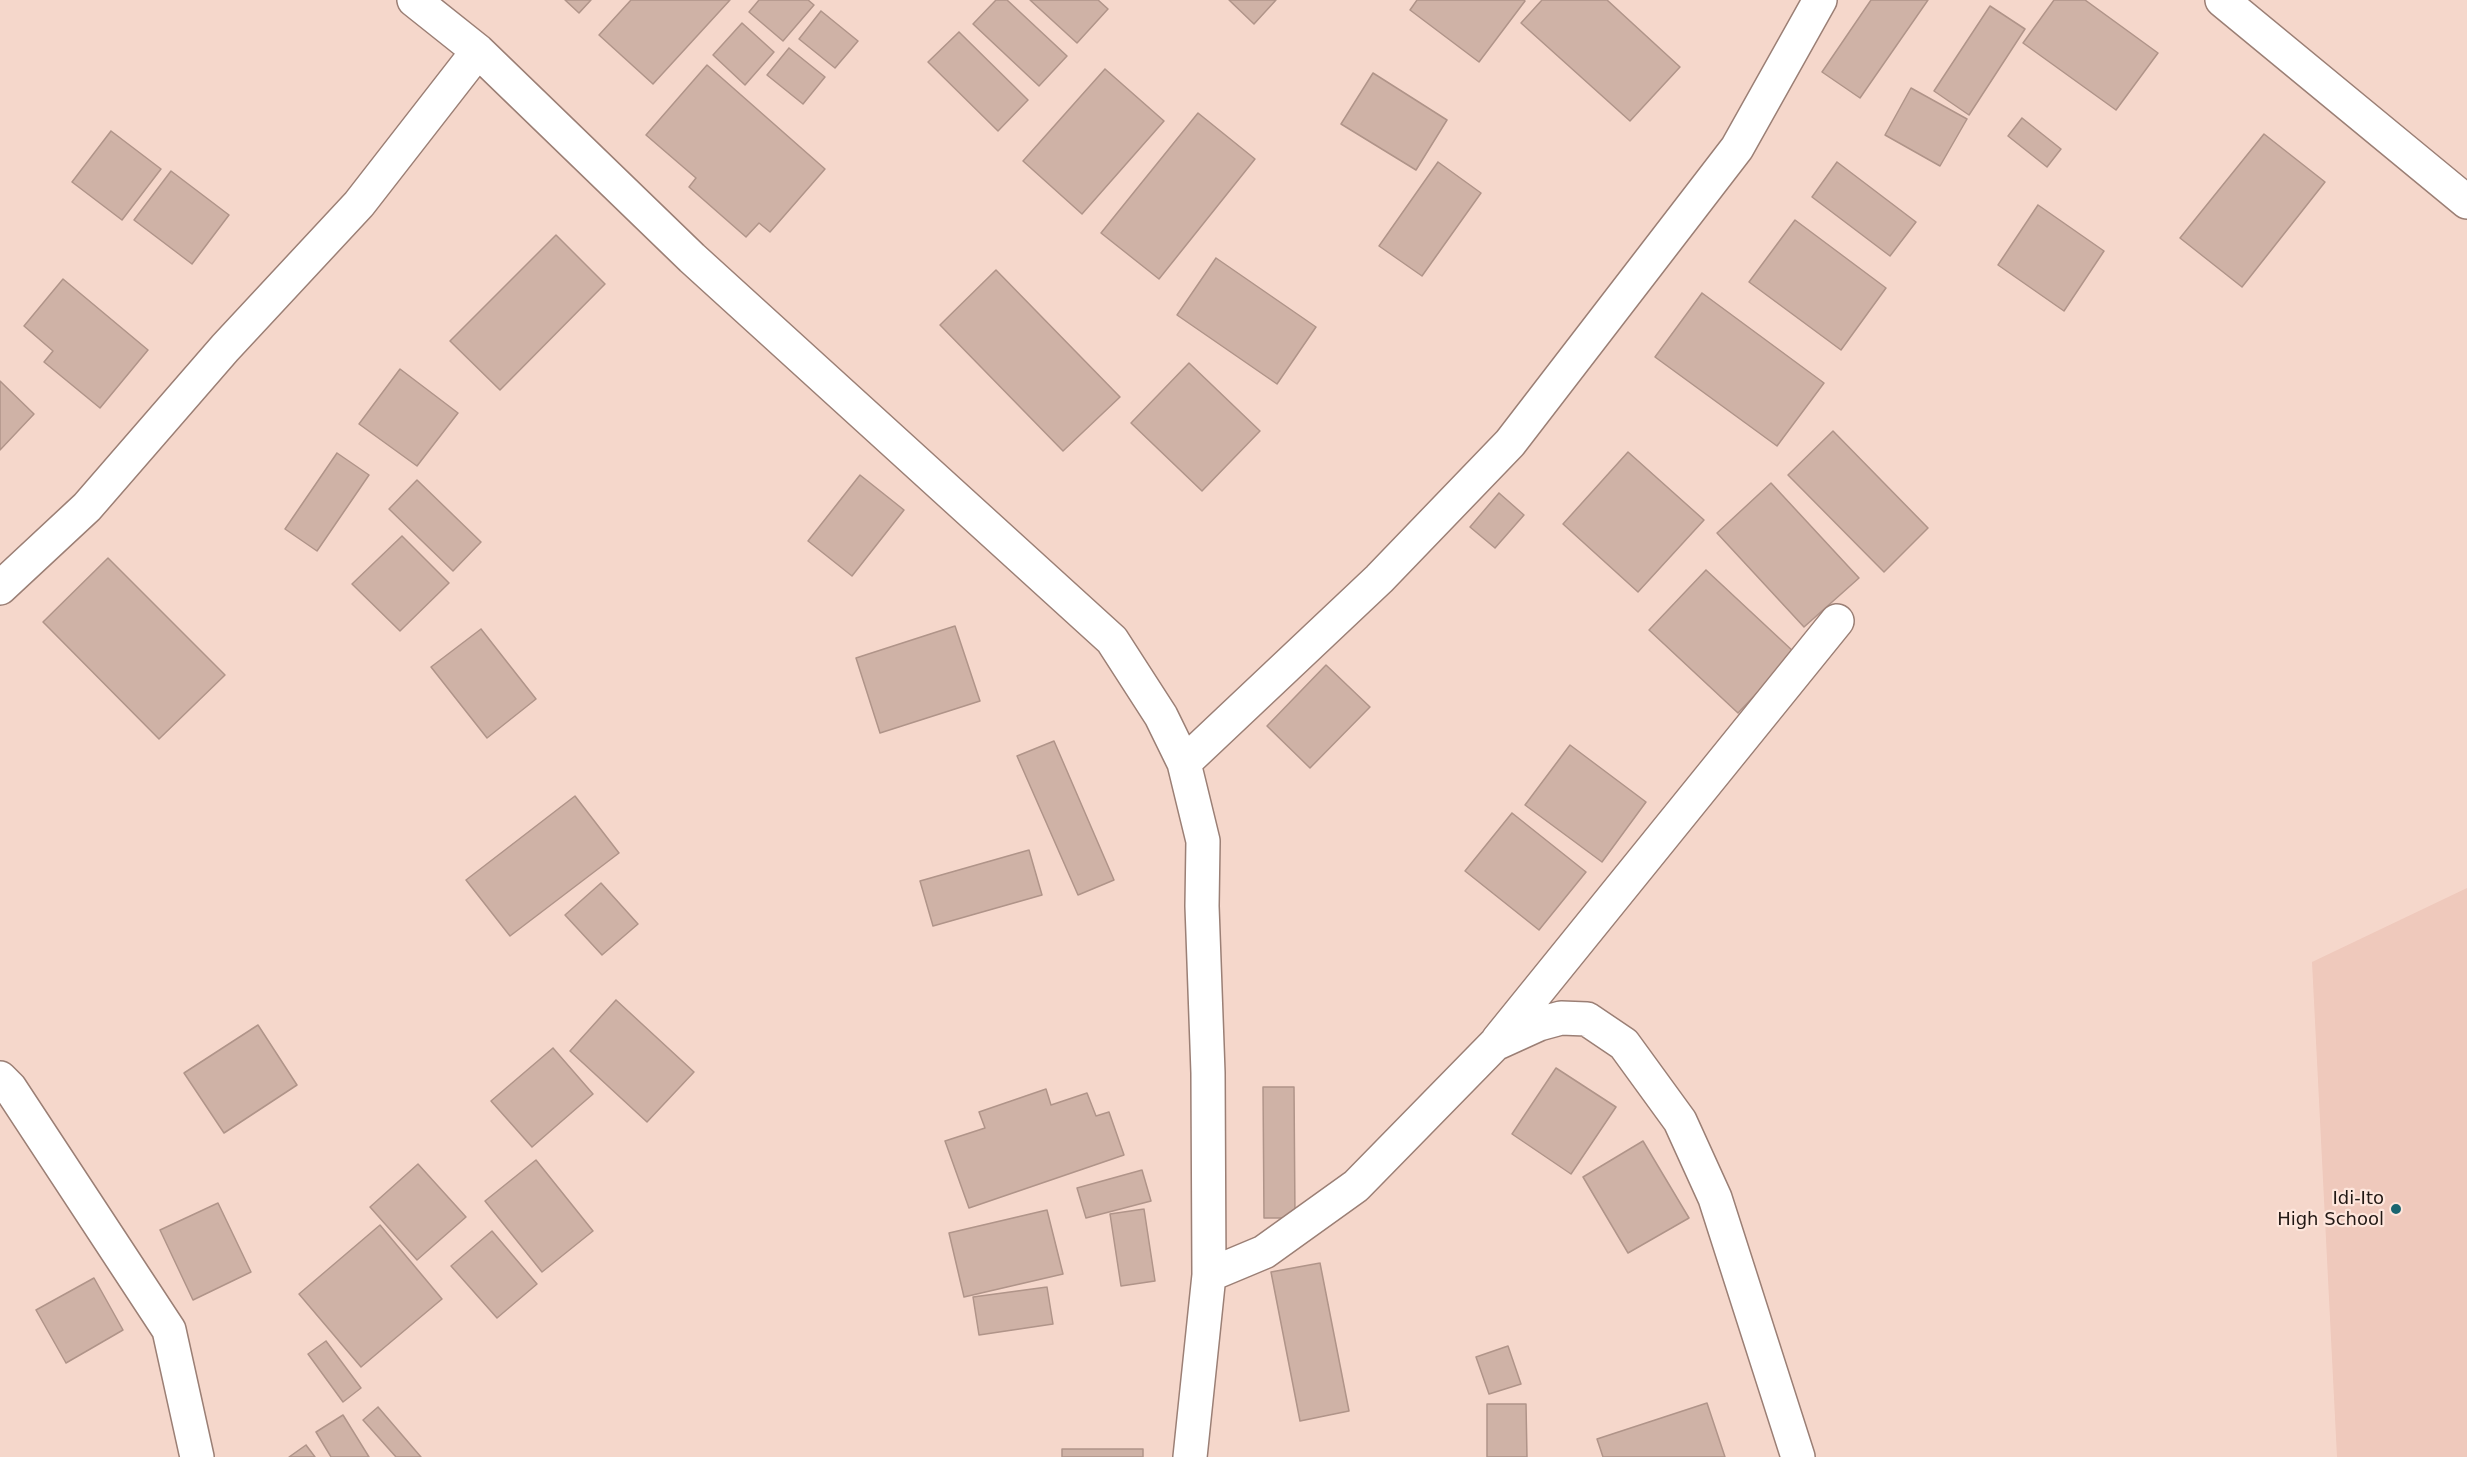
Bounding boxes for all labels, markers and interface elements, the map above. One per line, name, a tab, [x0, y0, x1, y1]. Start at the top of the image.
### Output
place label: Idi-Ito High School	[2277, 1188, 2384, 1230]
marker: Idi-Ito High School	[2389, 1202, 2403, 1216]

